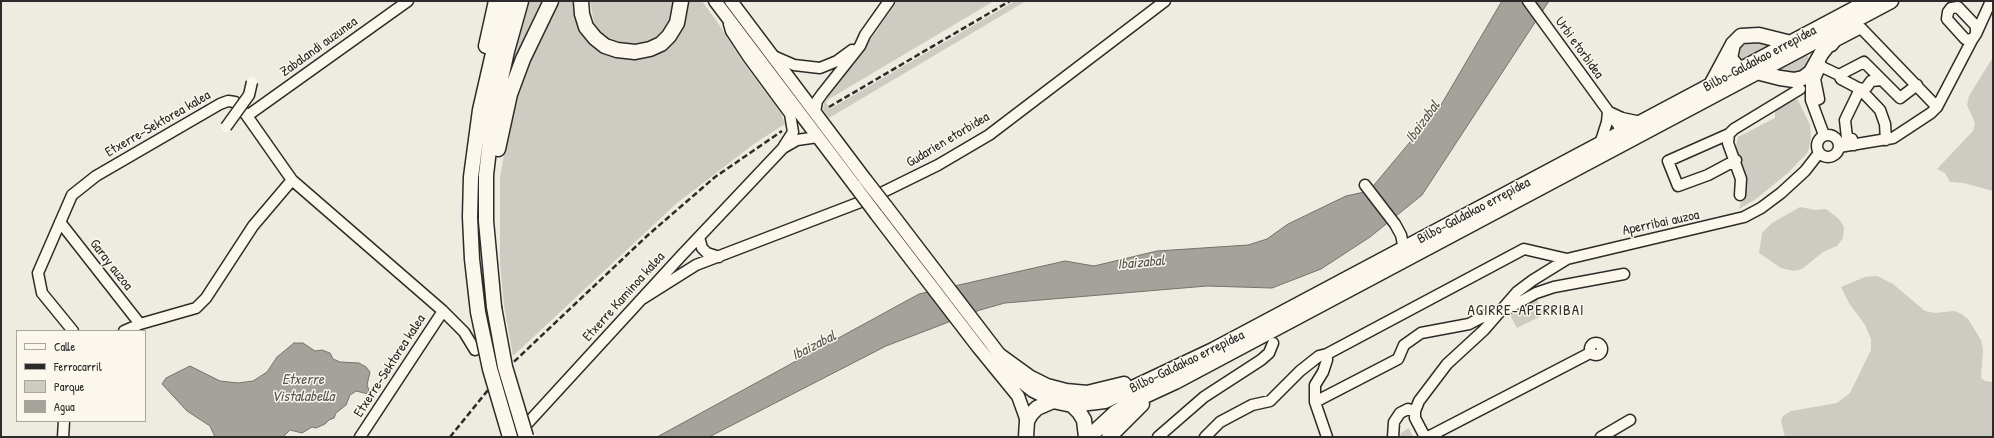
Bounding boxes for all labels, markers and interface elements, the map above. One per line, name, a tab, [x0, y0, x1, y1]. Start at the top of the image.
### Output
street label: Zabalandi auzunea	[277, 13, 361, 81]
street label: Urbi etorbidea	[1551, 14, 1607, 82]
street label: Bilbo-Galdakao errepidea	[1701, 22, 1819, 96]
street label: Etxerre-Sektorea kalea	[102, 87, 214, 161]
water label: Ibaizabal	[1402, 98, 1444, 146]
street label: Gudarien etorbidea	[903, 109, 993, 171]
street label: Bilbo-Galdakao errepidea	[1415, 174, 1533, 248]
street label: Aperribai auzoa	[1621, 207, 1701, 239]
street label: Garay auzoa	[86, 236, 136, 294]
street label: Etxerre Kaminoa kalea	[579, 249, 669, 345]
water label: Ibaizabal	[1117, 252, 1165, 274]
district label: AGIRRE-APERRIBAI	[1467, 302, 1585, 320]
street label: Etxerre-Sektorea kalea	[351, 312, 429, 420]
water label: Ibaizabal	[789, 327, 839, 365]
street label: Bilbo-Galdakao errepidea	[1127, 327, 1247, 397]
legend	[16, 330, 146, 422]
text: Calle	[54, 338, 75, 355]
text: Ferrocarril	[54, 358, 102, 375]
water label: Etxerre Vistalabella	[272, 371, 334, 406]
text: Parque	[54, 378, 84, 395]
text: Agua	[54, 398, 75, 415]

